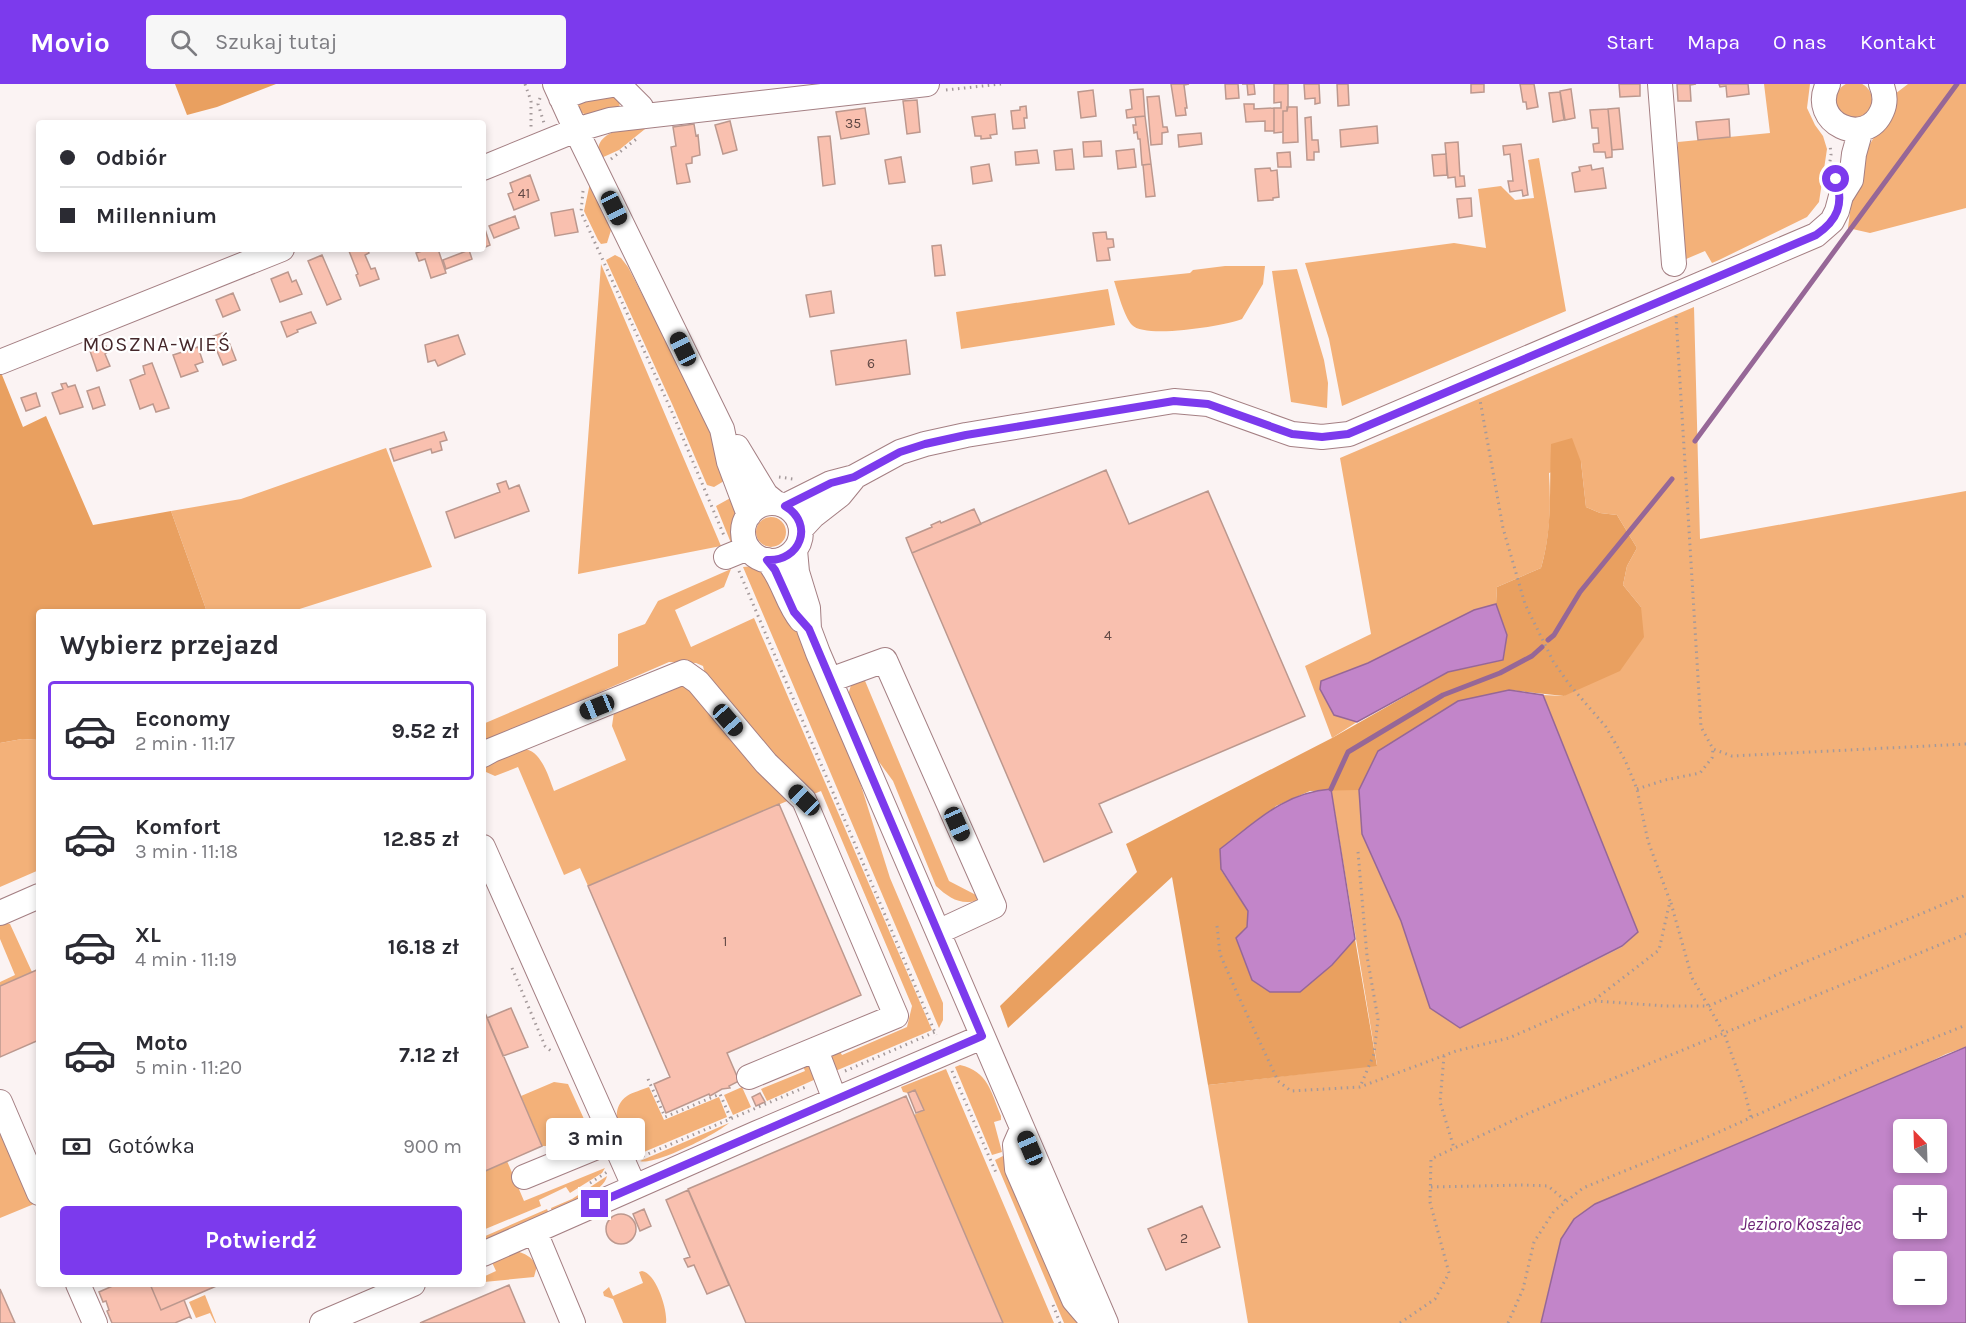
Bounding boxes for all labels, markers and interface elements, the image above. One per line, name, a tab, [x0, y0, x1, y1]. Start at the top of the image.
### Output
search box	[146, 15, 566, 69]
text: Movio	[30, 26, 110, 59]
icon: search	[167, 26, 200, 59]
text: Szukaj tutaj	[215, 29, 337, 55]
text: Start	[1606, 30, 1654, 54]
text: Mapa	[1687, 30, 1740, 54]
text: O nas	[1773, 30, 1827, 54]
text: Kontakt	[1860, 30, 1936, 54]
house number: 35	[845, 115, 861, 132]
text: Odbiór	[96, 145, 166, 171]
route start	[1822, 165, 1849, 192]
house number: 41	[518, 185, 530, 202]
car	[598, 188, 630, 228]
text: Millennium	[96, 203, 217, 229]
car	[667, 329, 699, 369]
district label: MOSZNA-WIEŚ	[82, 332, 232, 356]
house number: 6	[867, 355, 875, 372]
house number: 4	[1104, 627, 1112, 644]
text: Wybierz przejazd	[60, 629, 279, 661]
car	[577, 692, 617, 722]
car	[709, 701, 747, 739]
icon: car	[63, 704, 117, 758]
text: Economy	[135, 706, 230, 732]
text: 9.52 zł	[392, 718, 459, 744]
text: 2 min · 11:17	[135, 732, 235, 755]
car	[785, 781, 823, 819]
car	[941, 804, 973, 844]
icon: car	[63, 812, 117, 866]
text: Komfort	[135, 814, 221, 840]
text: 12.85 zł	[383, 826, 459, 852]
text: 3 min · 11:18	[135, 840, 238, 863]
icon: car	[63, 920, 117, 974]
text: XL	[135, 922, 161, 948]
house number: 1	[723, 933, 727, 950]
text: 16.18 zł	[388, 934, 459, 960]
text: 4 min · 11:19	[135, 948, 237, 971]
icon: car	[63, 1028, 117, 1082]
text: Moto	[135, 1030, 188, 1056]
text: 7.12 zł	[399, 1042, 459, 1068]
text: 5 min · 11:20	[135, 1056, 242, 1079]
callout: 3 min	[546, 1117, 644, 1159]
north arrow	[1893, 1119, 1947, 1173]
map controls	[1893, 1119, 1947, 1305]
text: 3 min	[568, 1127, 623, 1150]
car	[1015, 1128, 1045, 1168]
icon: cash	[60, 1130, 93, 1163]
text: Gotówka	[108, 1133, 195, 1159]
text: 900 m	[403, 1135, 462, 1158]
button: +	[1893, 1185, 1947, 1239]
route end	[581, 1190, 608, 1217]
button: Potwierdź	[60, 1206, 462, 1275]
water label: Jezioro Koszajec	[1741, 1213, 1862, 1235]
house number: 2	[1180, 1230, 1188, 1247]
button: −	[1893, 1251, 1947, 1305]

